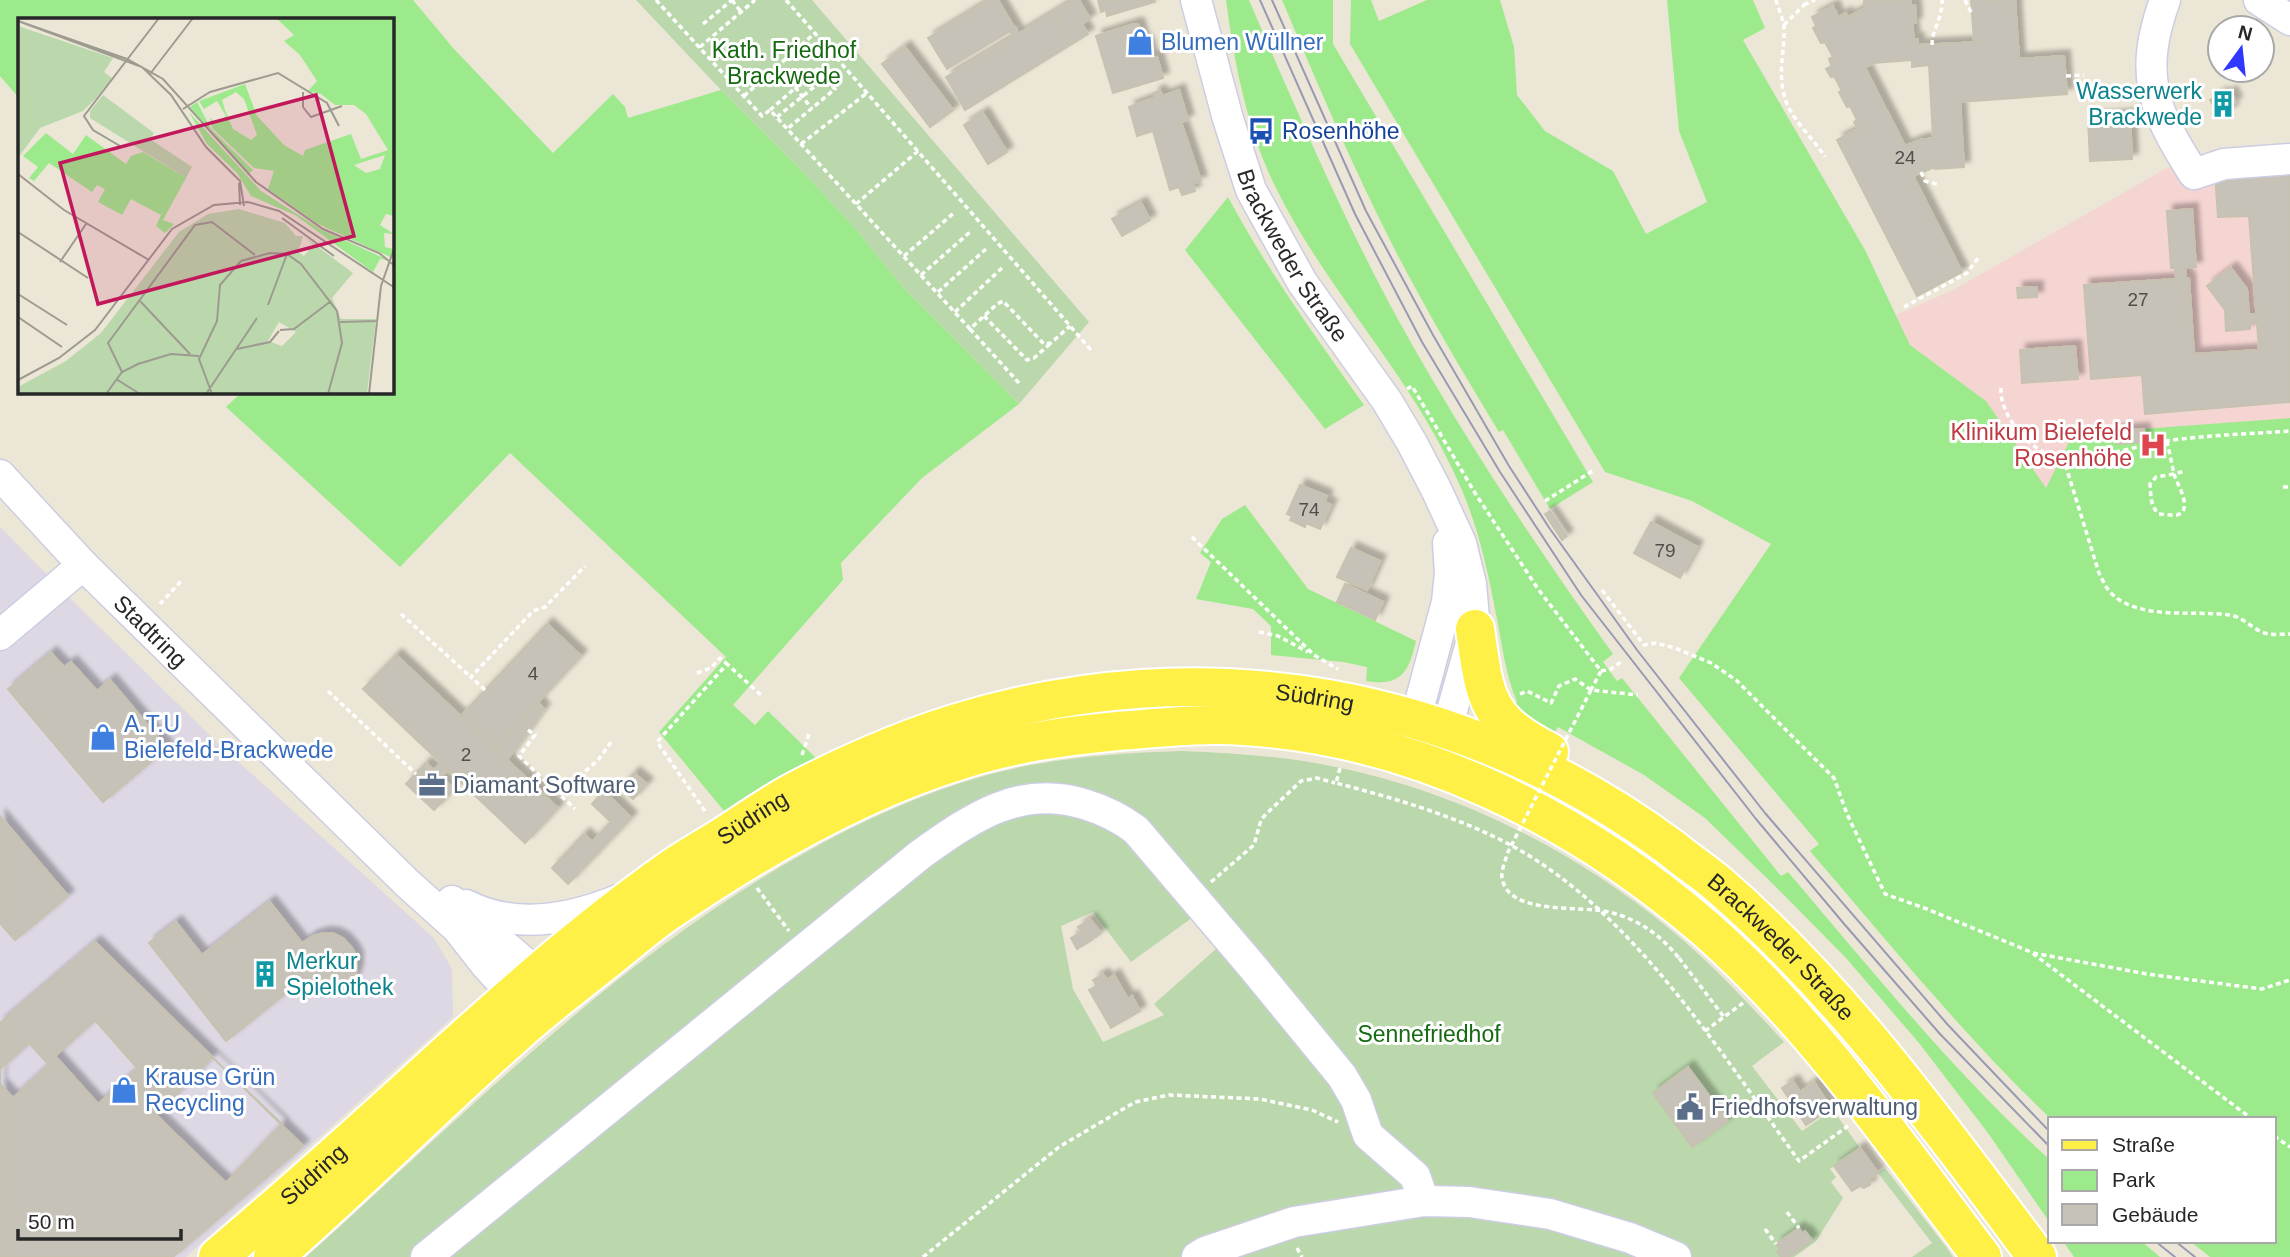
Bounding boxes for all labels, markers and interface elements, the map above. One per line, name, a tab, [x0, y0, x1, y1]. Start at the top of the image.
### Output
north arrow	[2206, 14, 2276, 84]
inset map	[18, 18, 394, 394]
text: N	[2236, 21, 2255, 45]
shop icon: Blumen Wüllner	[1125, 27, 1155, 57]
place label: Blumen Wüllner	[1161, 29, 1324, 55]
park label: Kath. Friedhof Brackwede	[712, 37, 857, 89]
place label: Wasserwerk Brackwede	[2076, 78, 2202, 130]
building icon: Wasserwerk Brackwede	[2208, 89, 2238, 119]
bus stop icon: Rosenhöhe	[1246, 116, 1276, 146]
place label: Rosenhöhe	[1282, 118, 1400, 144]
house number: 24	[1894, 147, 1916, 168]
street label: Brackweder Straße	[1232, 166, 1354, 347]
house number: 27	[2127, 289, 2149, 310]
place label: Klinikum Bielefeld Rosenhöhe	[1950, 419, 2132, 471]
hospital icon: Klinikum Bielefeld Rosenhöhe	[2138, 430, 2168, 460]
house number: 74	[1298, 499, 1320, 520]
house number: 79	[1654, 540, 1676, 561]
street label: Stadtring	[109, 590, 192, 673]
house number: 4	[528, 663, 539, 684]
street label: Südring	[1274, 679, 1356, 717]
place label: A.T.U Bielefeld-Brackwede	[124, 711, 334, 763]
shop icon: A.T.U Bielefeld-Brackwede	[88, 722, 118, 752]
house number: 2	[461, 744, 471, 765]
office icon: Diamant Software	[417, 770, 447, 800]
place label: Diamant Software	[453, 772, 636, 798]
street label: Südring	[712, 785, 792, 850]
street label: Brackweder Straße	[1703, 868, 1860, 1026]
place label: Merkur Spielothek	[286, 948, 394, 1000]
building icon: Merkur Spielothek	[250, 959, 280, 989]
park label: Sennefriedhof	[1357, 1021, 1501, 1047]
place label: Krause Grün Recycling	[145, 1064, 275, 1116]
shop icon: Krause Grün Recycling	[109, 1075, 139, 1105]
public building icon: Friedhofsverwaltung	[1675, 1092, 1705, 1122]
place label: Friedhofsverwaltung	[1711, 1094, 1918, 1120]
legend	[2048, 1117, 2276, 1243]
text: Straße	[2112, 1133, 2175, 1156]
street label: Südring	[275, 1138, 352, 1210]
text: Park	[2112, 1168, 2156, 1191]
scale bar	[18, 1198, 180, 1242]
text: Gebäude	[2112, 1203, 2198, 1226]
text: 50 m	[28, 1210, 75, 1233]

